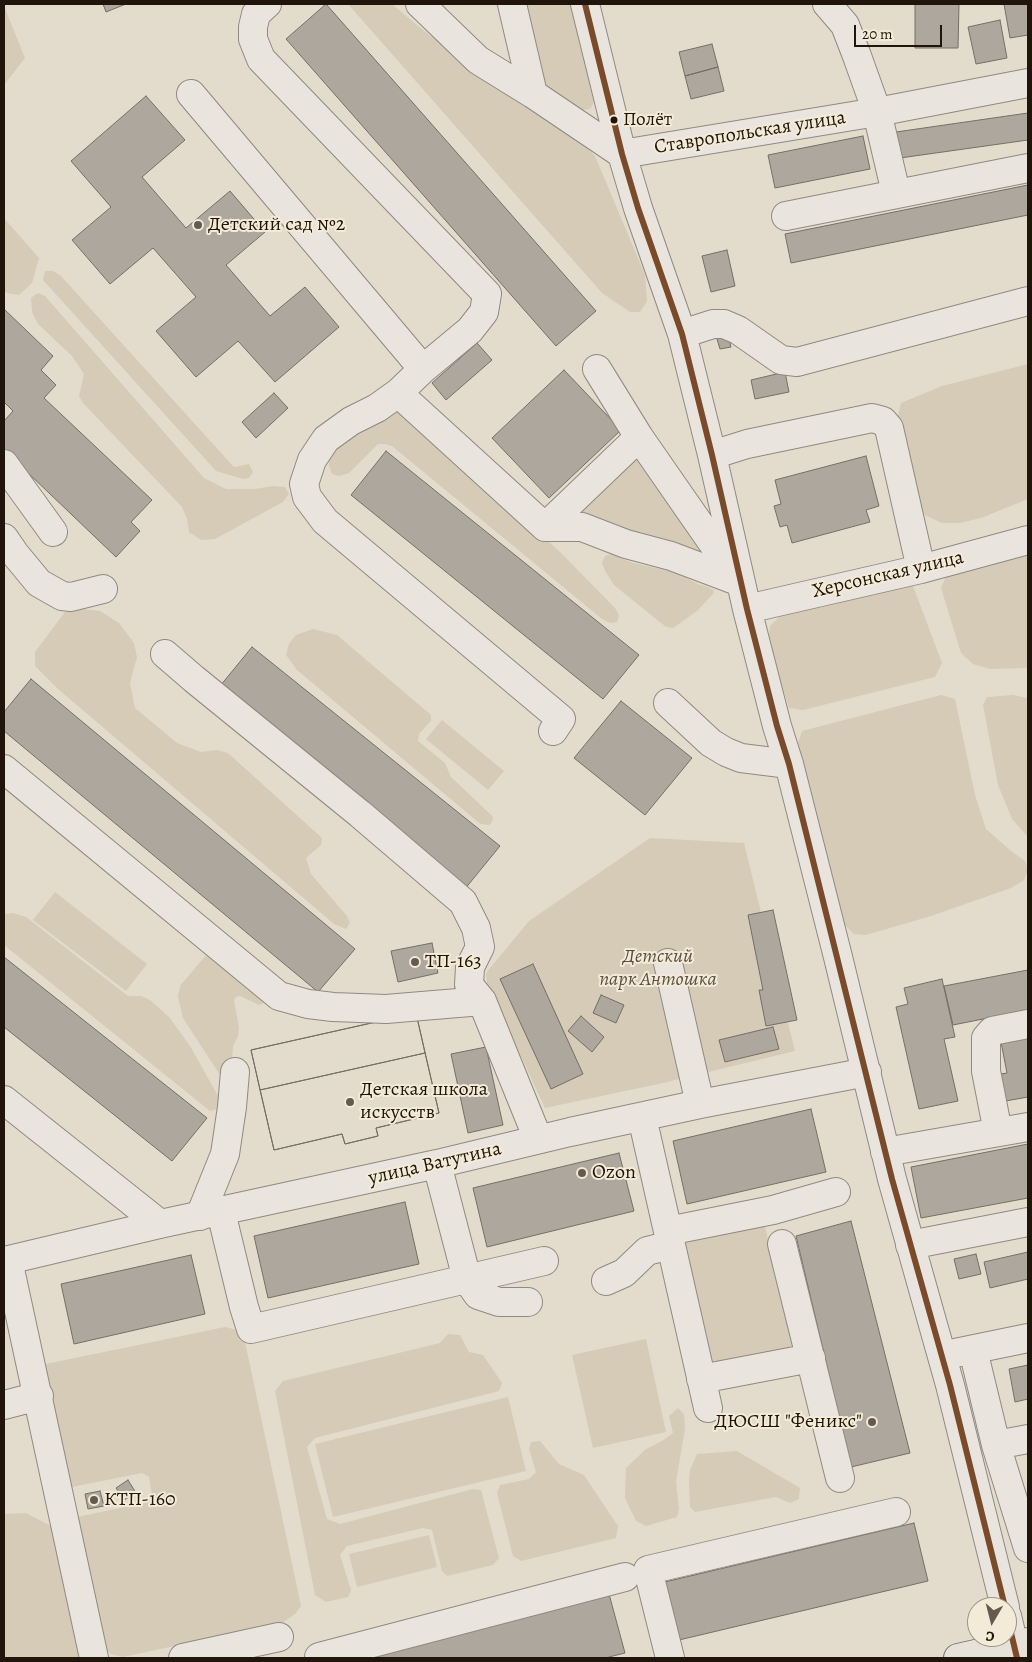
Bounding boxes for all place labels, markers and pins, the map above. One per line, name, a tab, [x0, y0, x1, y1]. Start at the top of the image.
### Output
place label: Полёт	[623, 109, 672, 131]
marker: Полёт	[609, 115, 619, 125]
place label: Детский сад №2	[208, 213, 345, 237]
marker: Детский сад №2	[192, 219, 204, 231]
place label: ТП-163	[425, 950, 482, 974]
marker: ТП-163	[409, 956, 421, 968]
place label: Детская школа искусств	[360, 1078, 488, 1125]
marker: Детская школа искусств	[344, 1096, 356, 1108]
place label: Ozon	[592, 1161, 636, 1185]
marker: Ozon	[576, 1167, 588, 1179]
place label: ДЮСШ "Феникс"	[714, 1410, 862, 1434]
marker: ДЮСШ "Феникс"	[866, 1416, 878, 1428]
place label: КТП-160	[104, 1488, 176, 1512]
marker: КТП-160	[88, 1494, 100, 1506]

